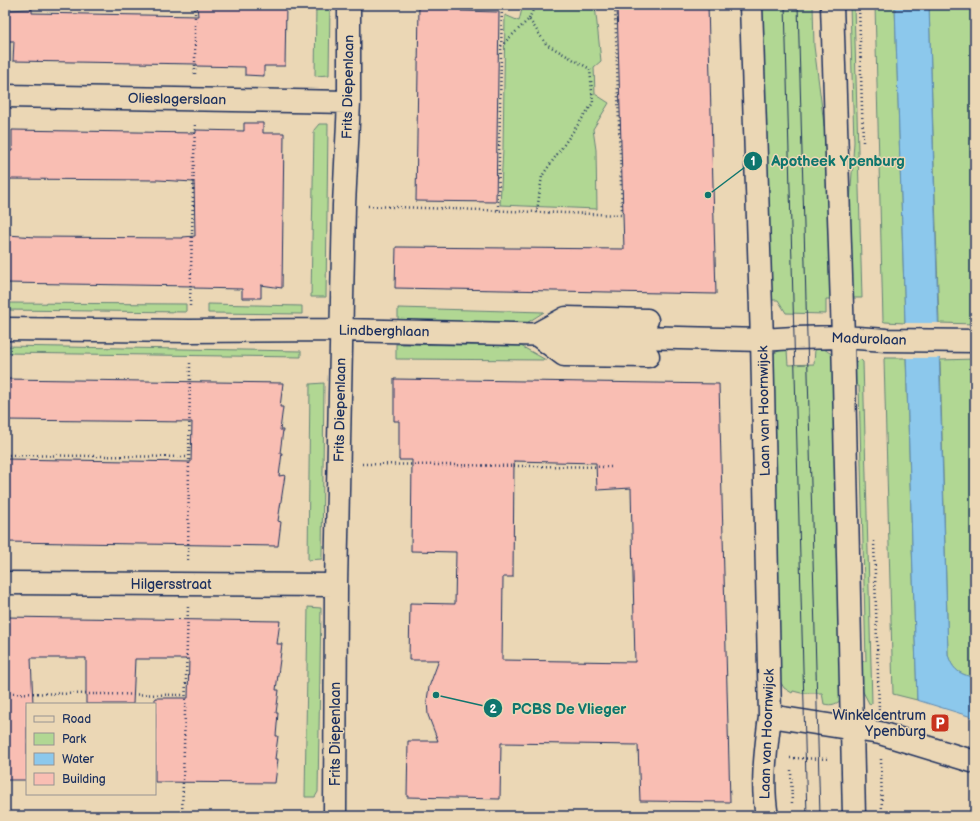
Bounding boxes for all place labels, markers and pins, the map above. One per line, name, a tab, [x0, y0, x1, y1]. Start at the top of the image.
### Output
callout: Apotheek Ypenburg	[743, 147, 912, 174]
callout: PCBS De Vlieger	[483, 695, 634, 722]
place label: Winkelcentrum Ypenburg	[832, 707, 926, 740]
parking icon: Winkelcentrum Ypenburg	[929, 712, 951, 734]

